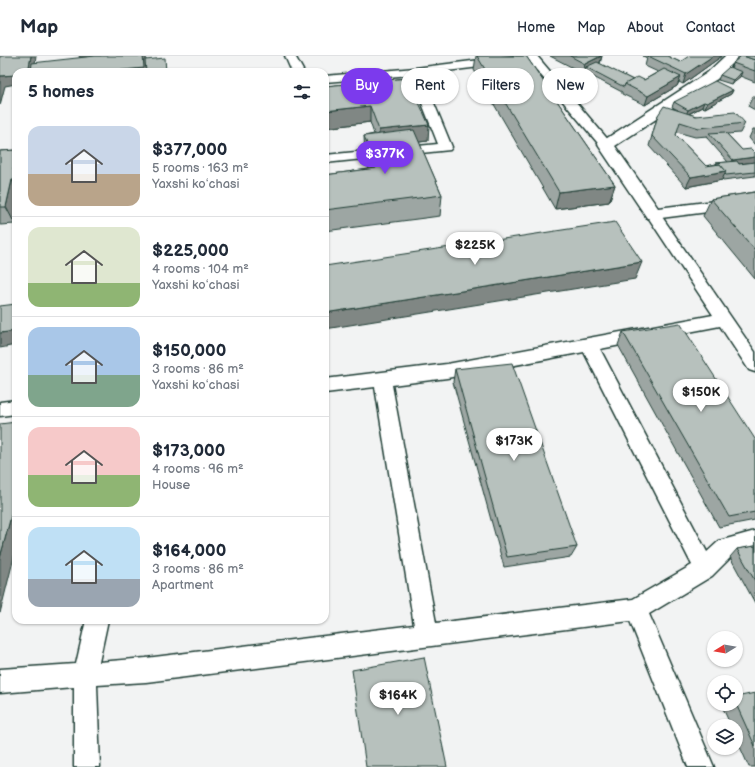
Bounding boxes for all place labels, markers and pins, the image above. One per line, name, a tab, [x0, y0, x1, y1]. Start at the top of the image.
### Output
pin: $377K	[357, 141, 413, 175]
pin: $225K	[447, 232, 503, 266]
pin: $150K	[673, 379, 729, 413]
pin: $173K	[486, 428, 542, 462]
pin: $164K	[370, 682, 426, 716]

